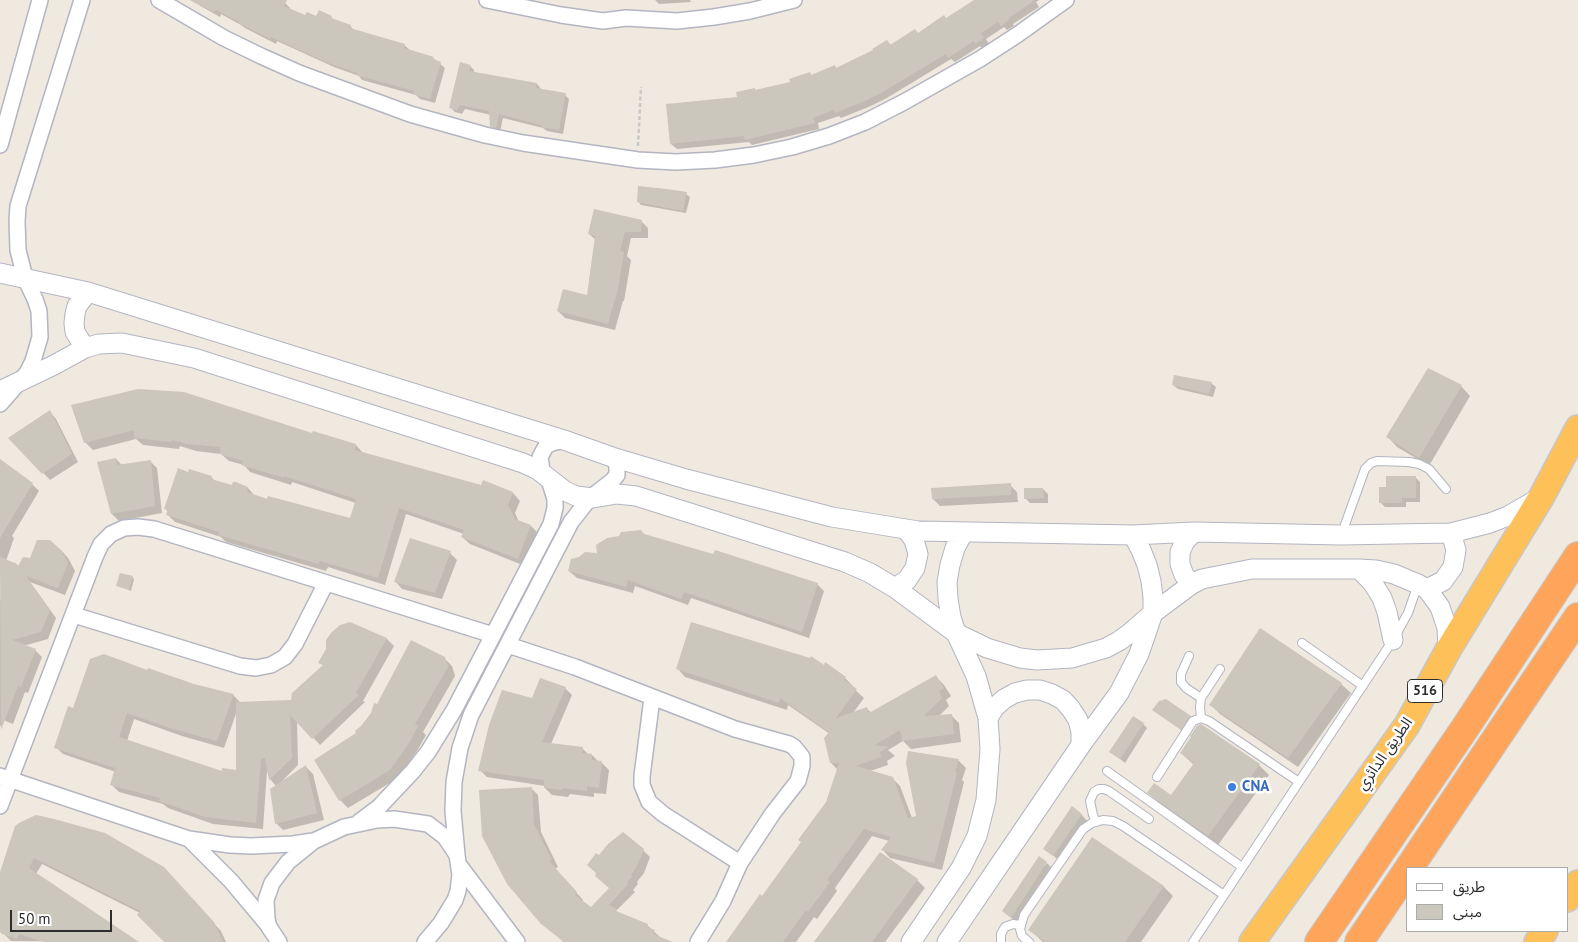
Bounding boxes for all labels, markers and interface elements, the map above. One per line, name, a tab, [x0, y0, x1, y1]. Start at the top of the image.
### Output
road number: 516	[1408, 679, 1442, 702]
street label: الطريق الدائري	[1353, 714, 1417, 794]
place label: CNA	[1242, 778, 1269, 796]
marker: CNA	[1226, 781, 1238, 793]
legend	[1406, 867, 1568, 932]
text: طريق	[1453, 877, 1485, 896]
scale bar	[12, 900, 115, 932]
text: مبنى	[1453, 902, 1482, 921]
text: 50 m	[18, 909, 51, 928]

